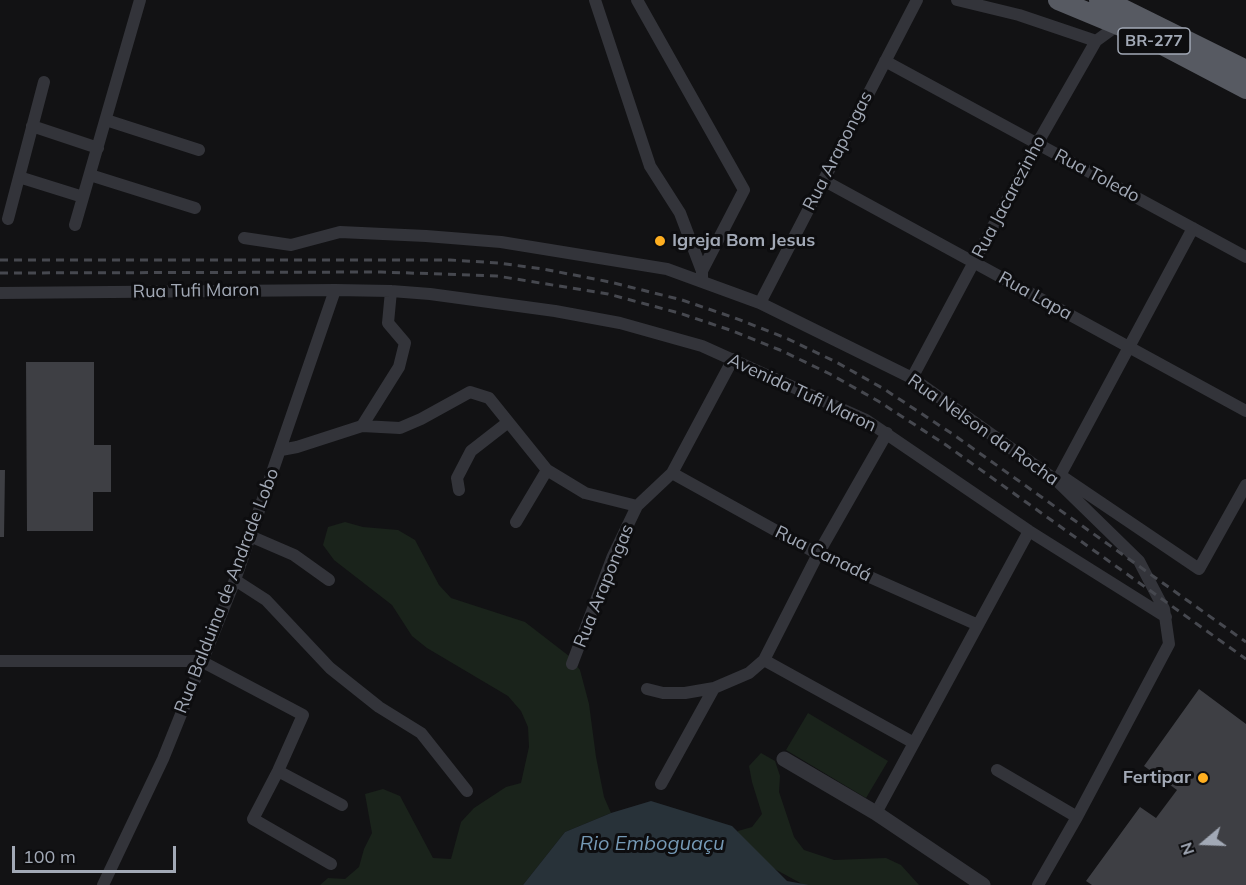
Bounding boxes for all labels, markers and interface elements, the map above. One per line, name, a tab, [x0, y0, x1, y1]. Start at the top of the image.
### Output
road number: BR-277	[1118, 28, 1190, 54]
street label: Rua Arapongas	[799, 88, 877, 214]
street label: Rua Jacarezinho	[968, 132, 1050, 262]
street label: Rua Toledo	[1051, 145, 1143, 207]
place label: Igreja Bom Jesus	[672, 230, 815, 252]
marker: Igreja Bom Jesus	[653, 234, 667, 248]
street label: Rua Lapa	[995, 267, 1075, 325]
street label: Rua Tufi Maron	[132, 279, 260, 303]
street label: Avenida Tufi Maron	[724, 349, 880, 437]
street label: Rua Nelson da Rocha	[903, 370, 1063, 490]
street label: Rua Balduina de Andrade Lobo	[170, 465, 284, 717]
street label: Rua Arapongas	[569, 521, 639, 651]
street label: Rua Canadá	[771, 521, 875, 587]
place label: Fertipar	[1123, 767, 1191, 789]
marker: Fertipar	[1196, 771, 1210, 785]
north arrow	[1174, 813, 1234, 873]
water label: Rio Emboguaçu	[579, 832, 725, 856]
scale bar	[15, 834, 178, 872]
text: N	[1176, 840, 1198, 858]
text: 100 m	[23, 845, 76, 868]

